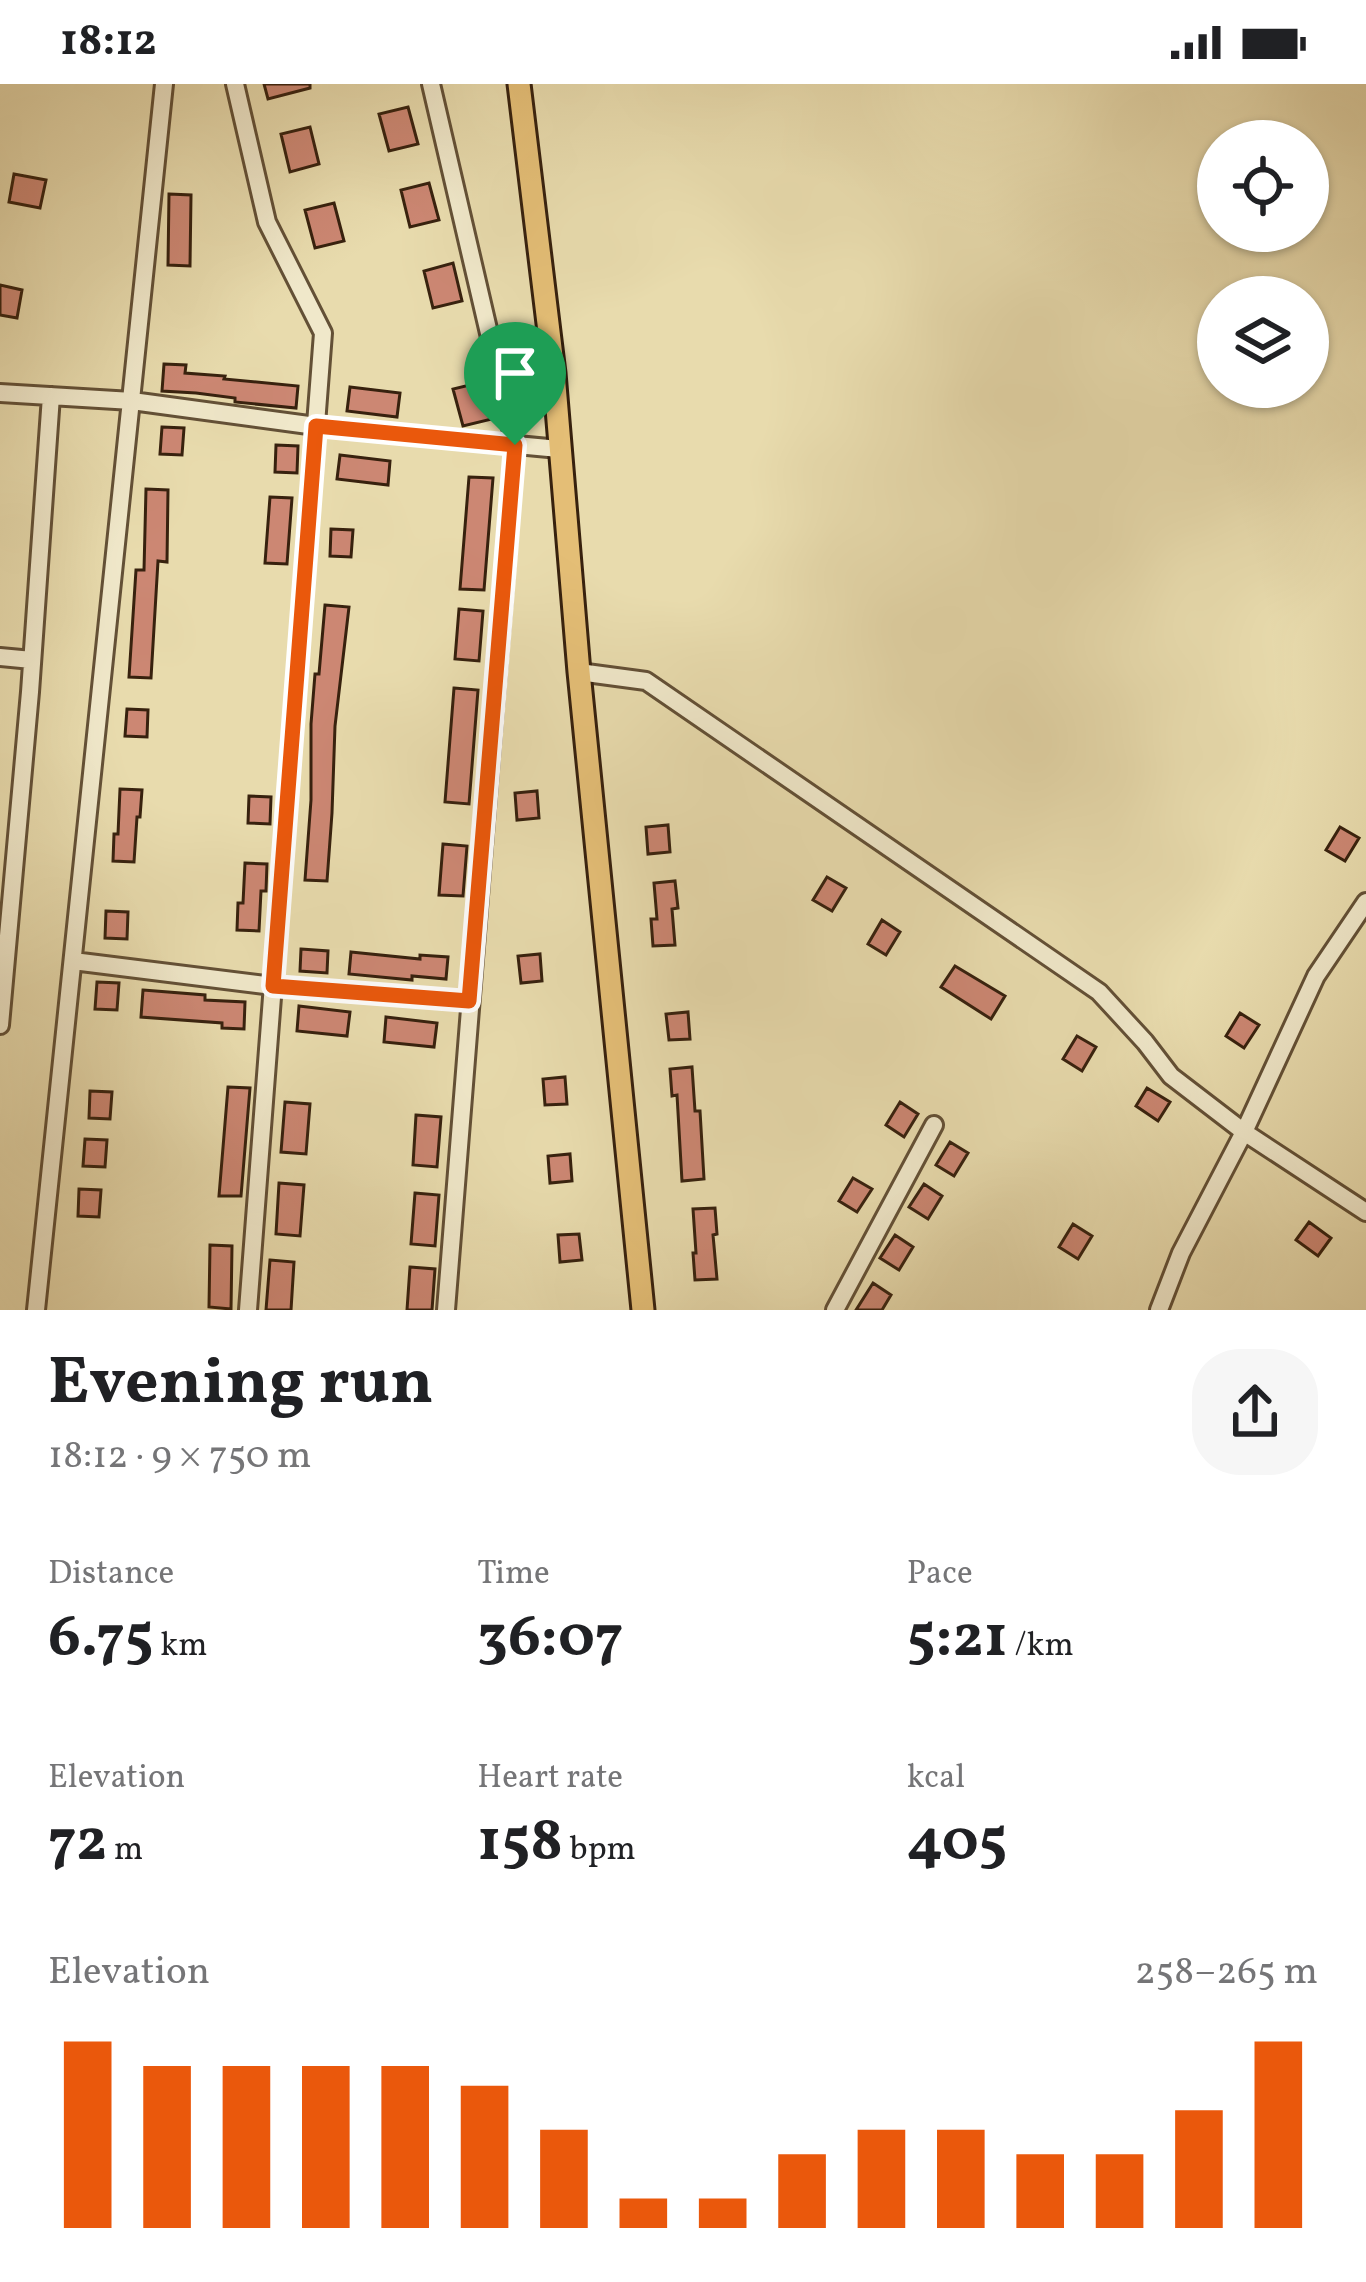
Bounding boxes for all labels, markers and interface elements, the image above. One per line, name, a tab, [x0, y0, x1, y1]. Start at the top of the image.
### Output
text: 18:12	[60, 11, 157, 74]
map controls	[1197, 120, 1329, 408]
button: locate	[1197, 120, 1329, 252]
button: layers	[1197, 276, 1329, 408]
pin	[464, 322, 566, 445]
icon: arrive	[482, 340, 548, 406]
text: Evening run	[48, 1339, 434, 1431]
button: share	[1192, 1349, 1318, 1475]
text: 18:12 · 9 × 750 m	[48, 1430, 311, 1484]
text: Distance	[48, 1552, 174, 1598]
text: Time	[477, 1552, 550, 1598]
text: Pace	[907, 1552, 973, 1598]
text: 6.75	[48, 1598, 154, 1681]
text: 36:07	[477, 1598, 624, 1681]
text: 5:21	[907, 1598, 1008, 1681]
text: km	[154, 1624, 208, 1670]
text: /km	[1008, 1624, 1074, 1670]
text: Elevation	[48, 1756, 185, 1802]
text: Heart rate	[477, 1756, 623, 1802]
text: kcal	[907, 1756, 965, 1802]
text: 72	[48, 1802, 107, 1885]
text: 158	[477, 1802, 563, 1885]
text: 405	[907, 1802, 1007, 1885]
text: m	[107, 1828, 143, 1874]
text: bpm	[563, 1828, 636, 1874]
text: Elevation	[48, 1946, 210, 2000]
text: 258–265 m	[1135, 1946, 1318, 2000]

